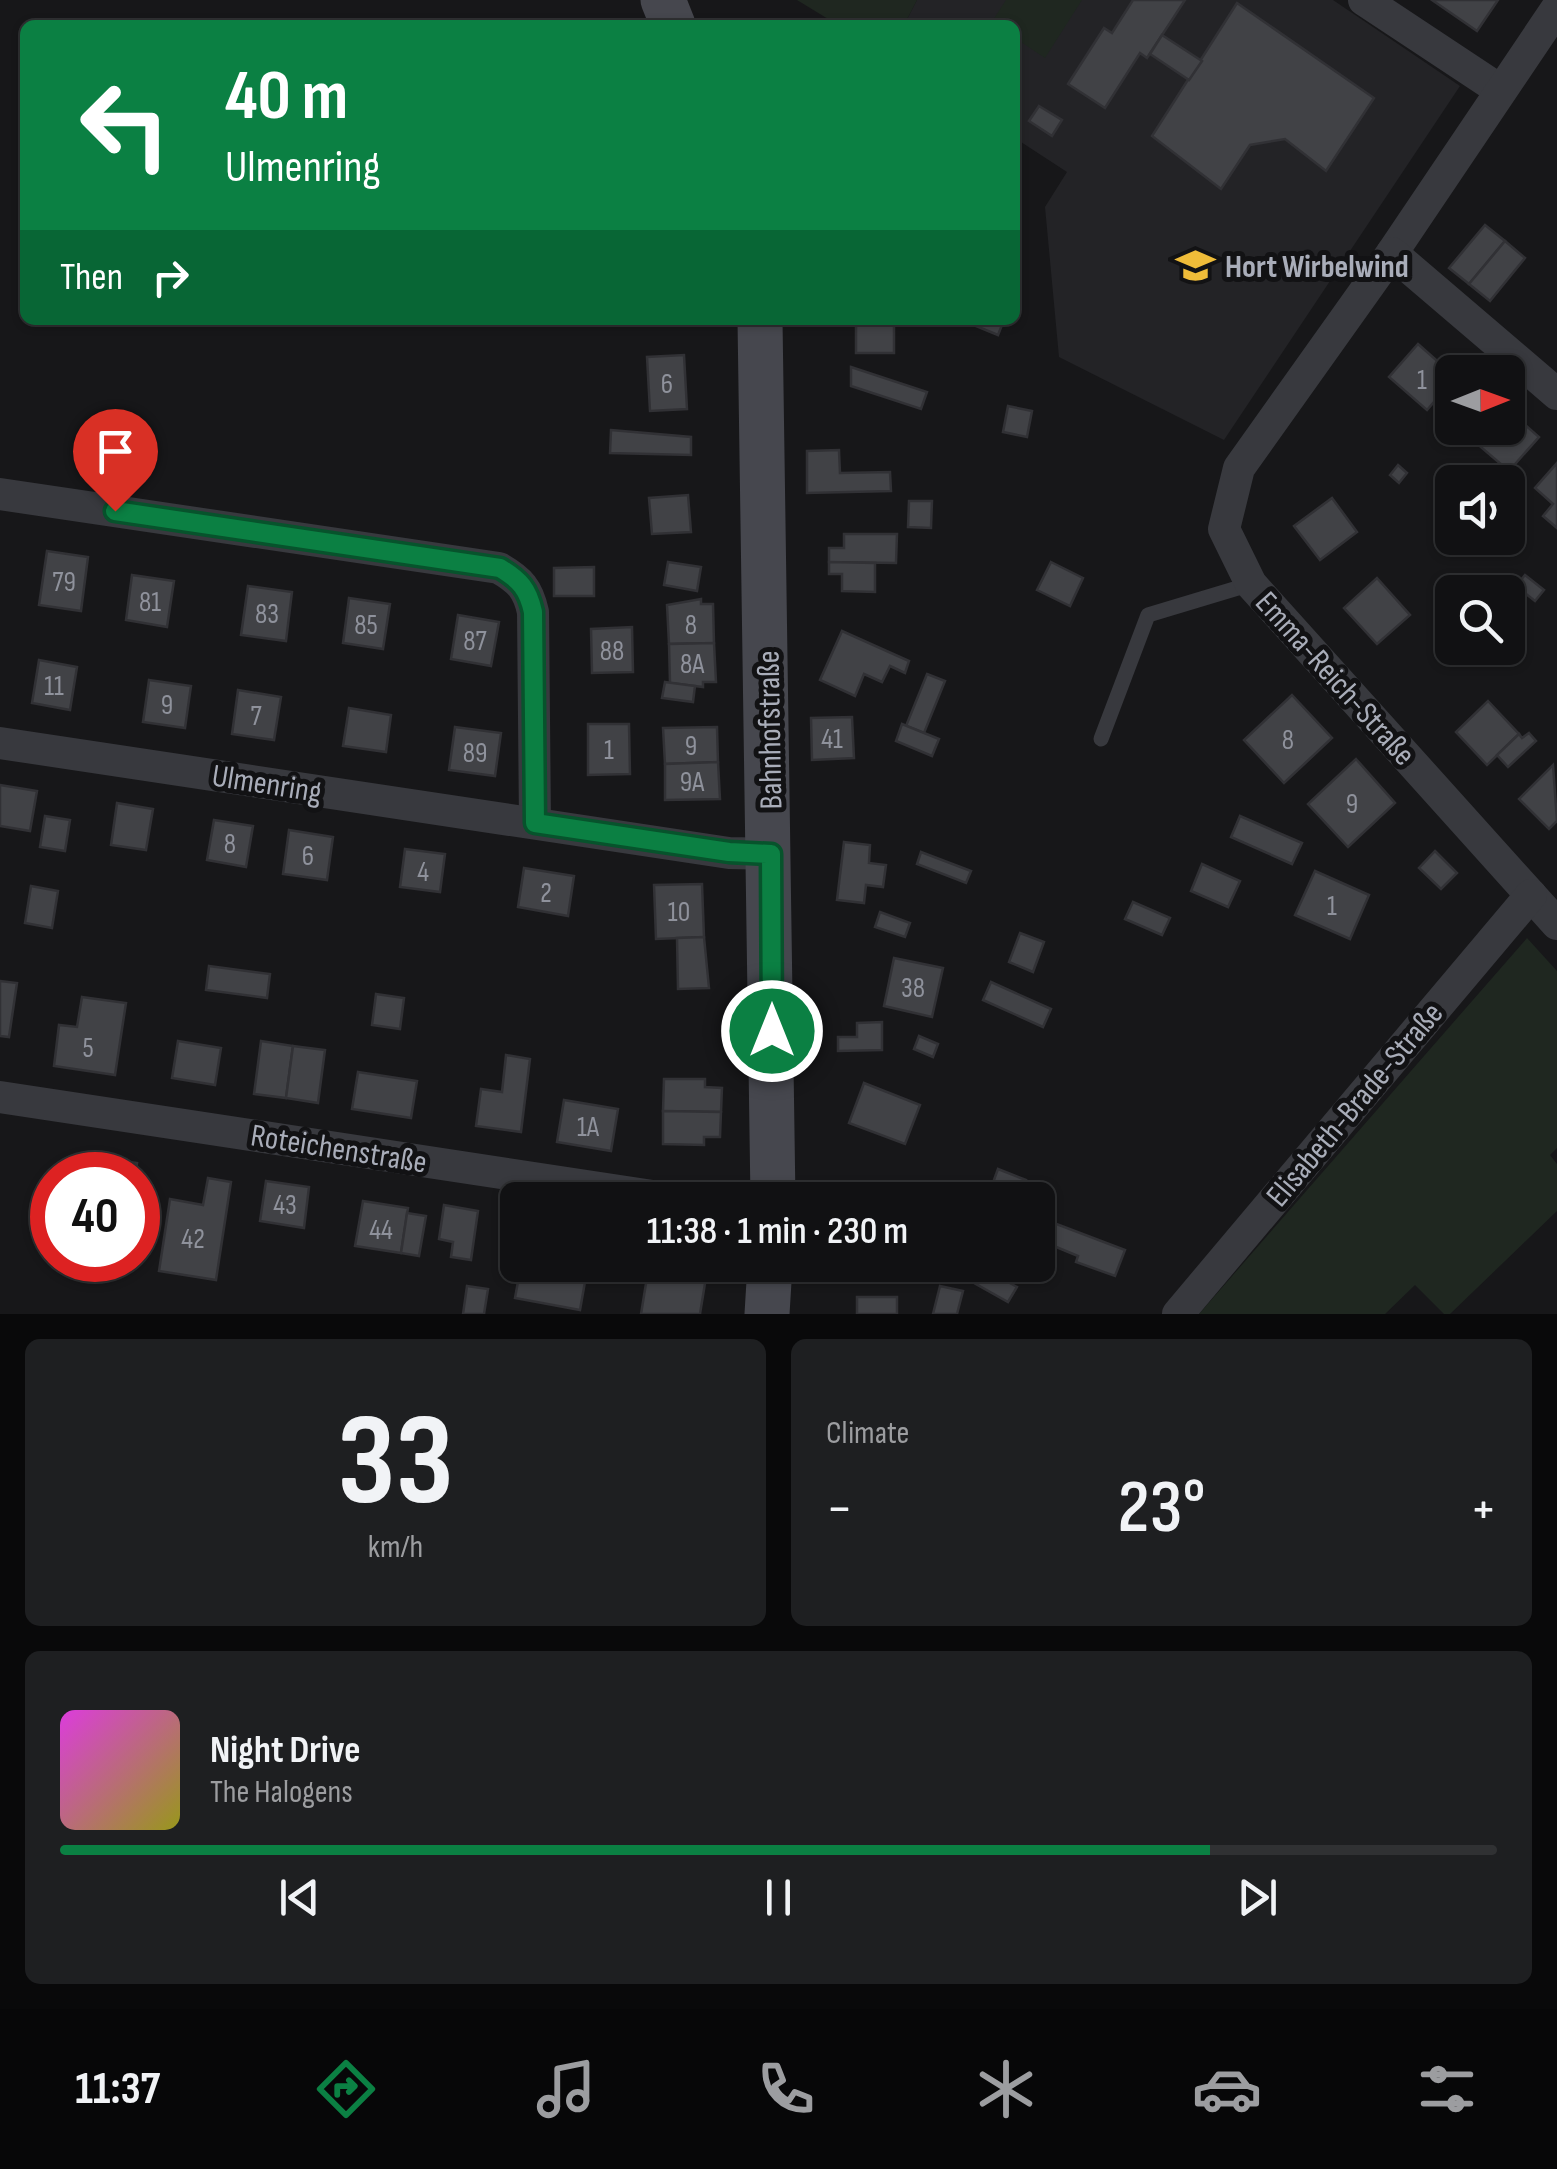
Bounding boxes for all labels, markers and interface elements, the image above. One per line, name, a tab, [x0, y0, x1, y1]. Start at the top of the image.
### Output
text: 40 m	[225, 55, 348, 139]
icon: left	[60, 60, 190, 190]
text: Ulmenring	[225, 140, 380, 195]
school or university icon: Hort Wirbelwind	[1174, 245, 1216, 287]
place label: Hort Wirbelwind	[1225, 248, 1409, 287]
icon: right	[143, 250, 198, 305]
text: Then	[60, 255, 123, 300]
north arrow	[1435, 355, 1525, 445]
map controls	[1435, 355, 1525, 665]
house number: 1	[1417, 364, 1427, 397]
house number: 6	[661, 368, 673, 401]
pin	[73, 409, 158, 512]
icon: arrive	[88, 424, 143, 479]
button: sound	[1435, 465, 1525, 555]
house number: 79	[52, 566, 76, 599]
button: search	[1435, 575, 1525, 665]
street label: Emma-Reich-Straße	[1247, 584, 1423, 774]
house number: 81	[139, 586, 161, 619]
house number: 83	[255, 598, 279, 631]
house number: 85	[354, 609, 378, 642]
house number: 8	[685, 609, 697, 642]
house number: 87	[463, 625, 487, 658]
house number: 88	[600, 635, 624, 668]
house number: 8A	[680, 648, 705, 681]
street label: Bahnhofstraße	[750, 650, 791, 810]
house number: 11	[44, 670, 64, 703]
house number: 9	[161, 689, 173, 722]
house number: 7	[250, 700, 262, 733]
house number: 41	[821, 723, 843, 756]
house number: 8	[1282, 724, 1294, 757]
house number: 9	[685, 730, 697, 763]
house number: 1	[604, 734, 614, 767]
house number: 89	[463, 737, 487, 770]
street label: Ulmenring	[209, 757, 324, 812]
house number: 9A	[680, 766, 705, 799]
house number: 9	[1346, 788, 1358, 821]
house number: 8	[224, 828, 236, 861]
house number: 6	[302, 840, 314, 873]
house number: 4	[417, 856, 429, 889]
house number: 2	[540, 877, 552, 910]
house number: 1	[1327, 890, 1337, 923]
house number: 10	[668, 896, 690, 929]
house number: 38	[901, 972, 925, 1005]
position arrow	[720, 979, 824, 1083]
street label: Elisabeth-Brade-Straße	[1258, 995, 1452, 1215]
house number: 5	[82, 1032, 94, 1065]
house number: 1A	[577, 1111, 600, 1144]
street label: Roteichenstraße	[248, 1116, 430, 1183]
speed limit sign: 40	[30, 1152, 160, 1282]
house number: 43	[273, 1189, 297, 1222]
text: 11:38 · 1 min · 230 m	[647, 1209, 908, 1254]
house number: 44	[369, 1214, 393, 1247]
house number: 42	[181, 1223, 205, 1256]
text: 33	[337, 1385, 454, 1541]
text: Climate	[826, 1414, 909, 1453]
text: 23°	[1118, 1463, 1205, 1554]
text: −	[826, 1476, 853, 1543]
text: +	[1470, 1476, 1497, 1543]
text: km/h	[368, 1528, 423, 1567]
text: Night Drive	[210, 1728, 361, 1773]
text: The Halogens	[210, 1773, 353, 1812]
icon: previous	[272, 1870, 327, 1925]
icon: pause	[751, 1870, 806, 1925]
icon: next	[1230, 1870, 1285, 1925]
icon: directions	[311, 2054, 381, 2124]
icon: music	[531, 2054, 601, 2124]
icon: phone	[751, 2054, 821, 2124]
icon: climate	[971, 2054, 1041, 2124]
icon: car	[1192, 2054, 1262, 2124]
icon: filters	[1412, 2054, 1482, 2124]
text: 11:37	[75, 2062, 160, 2117]

